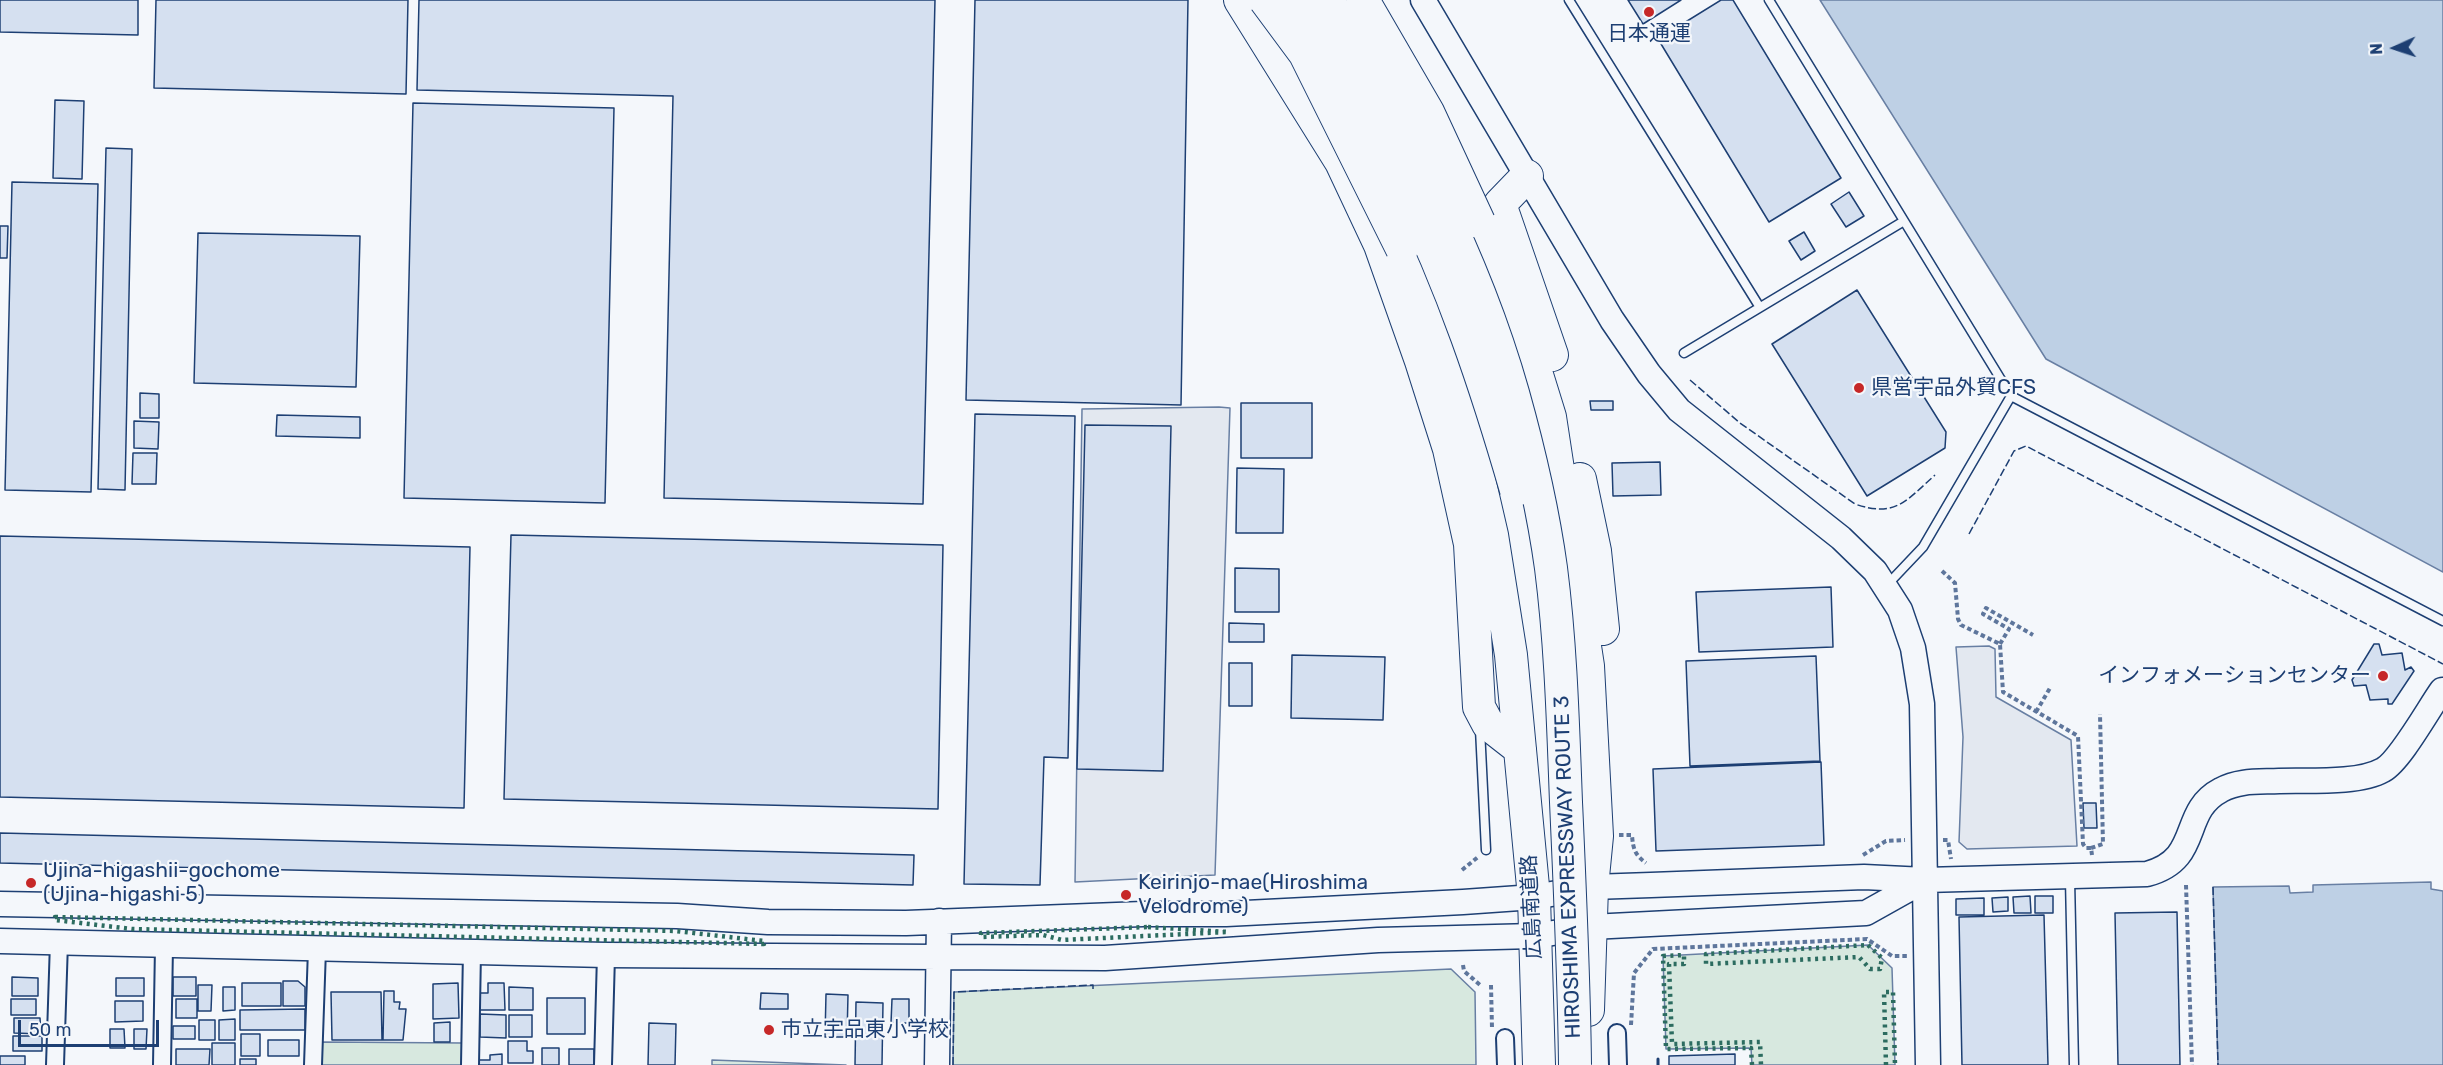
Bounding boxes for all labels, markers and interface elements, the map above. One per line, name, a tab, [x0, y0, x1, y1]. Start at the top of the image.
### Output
marker: 日本通運	[1642, 5, 1656, 19]
north arrow	[2365, 18, 2425, 78]
place label: 日本通運	[1607, 21, 1691, 47]
text: N	[2367, 43, 2386, 55]
place label: 県営宇品外貿CFS	[1871, 375, 2036, 401]
marker: 県営宇品外貿CFS	[1852, 381, 1866, 395]
place label: インフォメーションセンター	[2098, 663, 2371, 689]
marker: インフォメーションセンター	[2376, 669, 2390, 683]
street label: HIROSHIMA EXPRESSWAY ROUTE 3	[1549, 695, 1587, 1039]
street label: 広島南道路	[1517, 854, 1547, 960]
place label: Ujina-higashii-gochome (Ujina-higashi 5)	[43, 858, 280, 908]
place label: Keirinjo-mae(Hiroshima Velodrome)	[1138, 870, 1368, 920]
marker: Ujina-higashii-gochome (Ujina-higashi 5)	[24, 876, 38, 890]
marker: Keirinjo-mae(Hiroshima Velodrome)	[1119, 888, 1133, 902]
scale bar	[21, 1008, 162, 1046]
place label: 市立宇品東小学校	[781, 1017, 949, 1043]
text: 50 m	[29, 1019, 72, 1041]
marker: 市立宇品東小学校	[762, 1023, 776, 1037]

